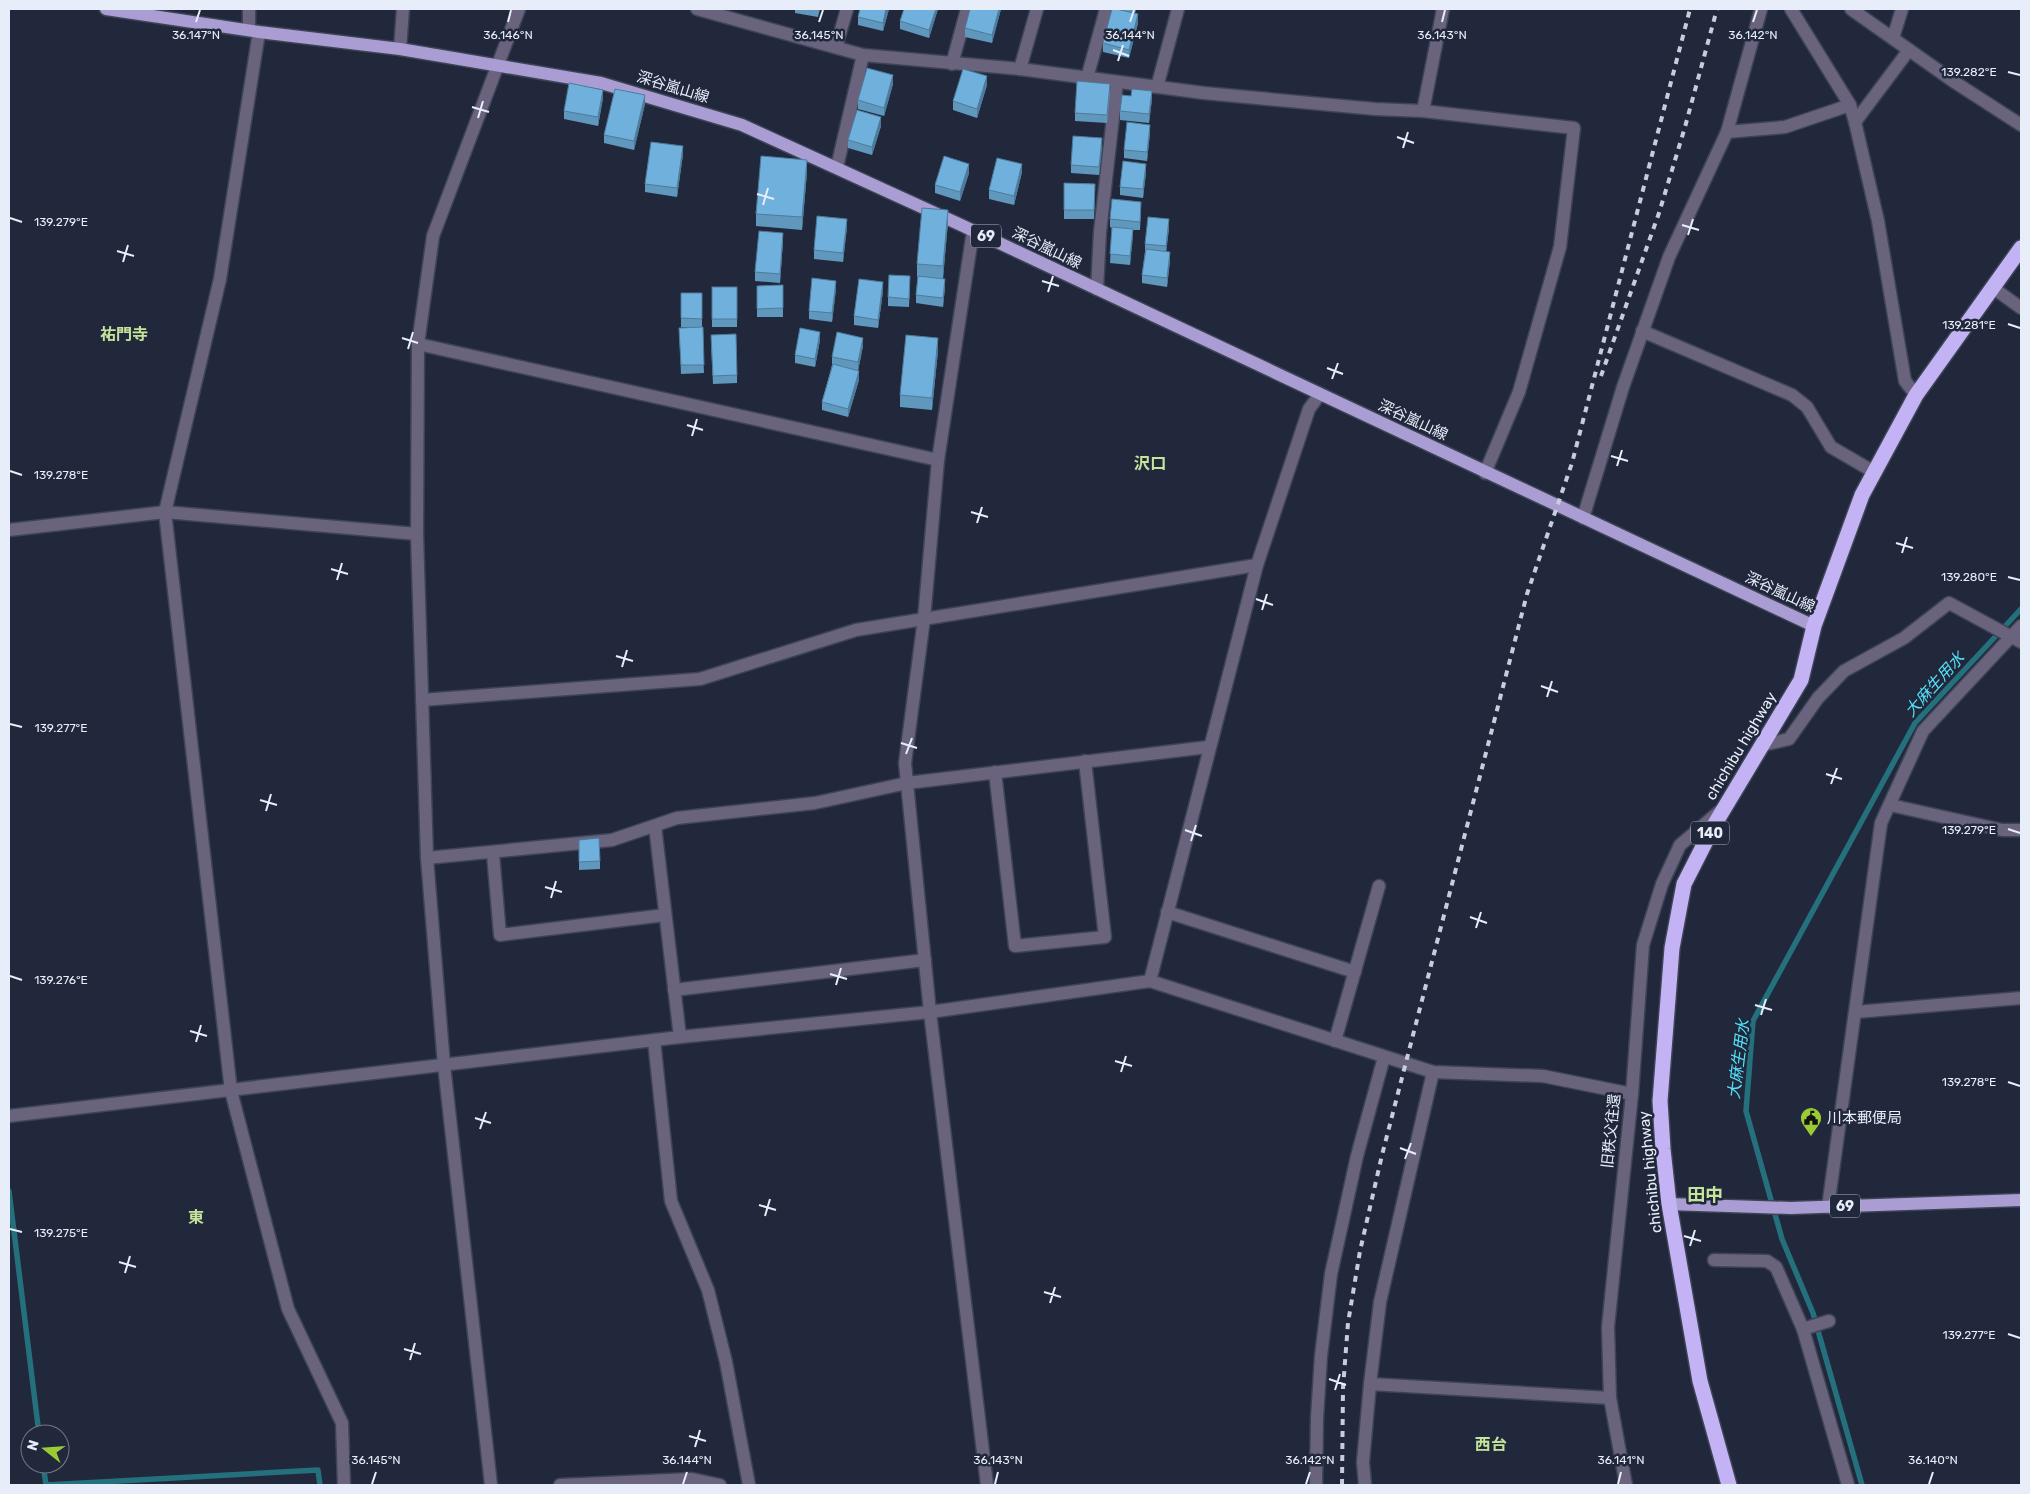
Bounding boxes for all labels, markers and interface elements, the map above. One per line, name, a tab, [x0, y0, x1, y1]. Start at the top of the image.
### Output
text: 36.147°N	[172, 28, 220, 42]
text: 36.146°N	[483, 28, 533, 42]
text: 36.145°N	[794, 28, 844, 42]
text: 36.144°N	[1105, 28, 1155, 42]
text: 36.143°N	[1417, 28, 1467, 42]
text: 36.142°N	[1728, 28, 1778, 42]
text: 139.282°E	[1941, 65, 1997, 79]
street label: 深谷嵐山線	[634, 67, 712, 107]
text: 139.279°E	[34, 215, 88, 229]
street label: 深谷嵐山線	[1009, 223, 1085, 273]
road number: 69	[971, 225, 1001, 248]
text: 139.281°E	[1942, 318, 1996, 332]
district label: 祐門寺	[100, 325, 148, 344]
street label: 深谷嵐山線	[1375, 396, 1451, 444]
district label: 沢口	[1134, 454, 1166, 473]
text: 139.278°E	[34, 468, 88, 482]
street label: 深谷嵐山線	[1742, 568, 1818, 616]
text: 139.280°E	[1941, 570, 1997, 584]
water label: 大麻生用水	[1901, 647, 1970, 720]
street label: chichibu highway	[1702, 689, 1780, 803]
text: 139.277°E	[35, 721, 88, 735]
road number: 140	[1691, 821, 1729, 844]
text: 139.279°E	[1942, 823, 1996, 837]
text: 139.276°E	[34, 973, 88, 987]
water label: 大麻生用水	[1724, 1016, 1753, 1100]
text: 139.278°E	[1942, 1075, 1996, 1089]
street label: 旧秩父往還	[1598, 1093, 1624, 1169]
public building icon: 川本郵便局	[1799, 1106, 1823, 1137]
place label: 川本郵便局	[1827, 1109, 1902, 1127]
street label: chichibu highway	[1635, 1110, 1665, 1234]
district label: 田中	[1687, 1184, 1723, 1206]
road number: 69	[1830, 1194, 1860, 1218]
district label: 東	[188, 1208, 204, 1227]
text: 139.275°E	[34, 1226, 88, 1240]
text: 139.277°E	[1943, 1328, 1996, 1342]
north arrow	[20, 1424, 70, 1474]
district label: 西台	[1475, 1435, 1507, 1454]
text: N	[23, 1438, 43, 1453]
text: 36.145°N	[351, 1453, 401, 1467]
text: 36.144°N	[662, 1453, 712, 1467]
text: 36.143°N	[973, 1453, 1023, 1467]
text: 36.142°N	[1285, 1453, 1335, 1467]
text: 36.141°N	[1597, 1453, 1645, 1467]
text: 36.140°N	[1908, 1453, 1958, 1467]

